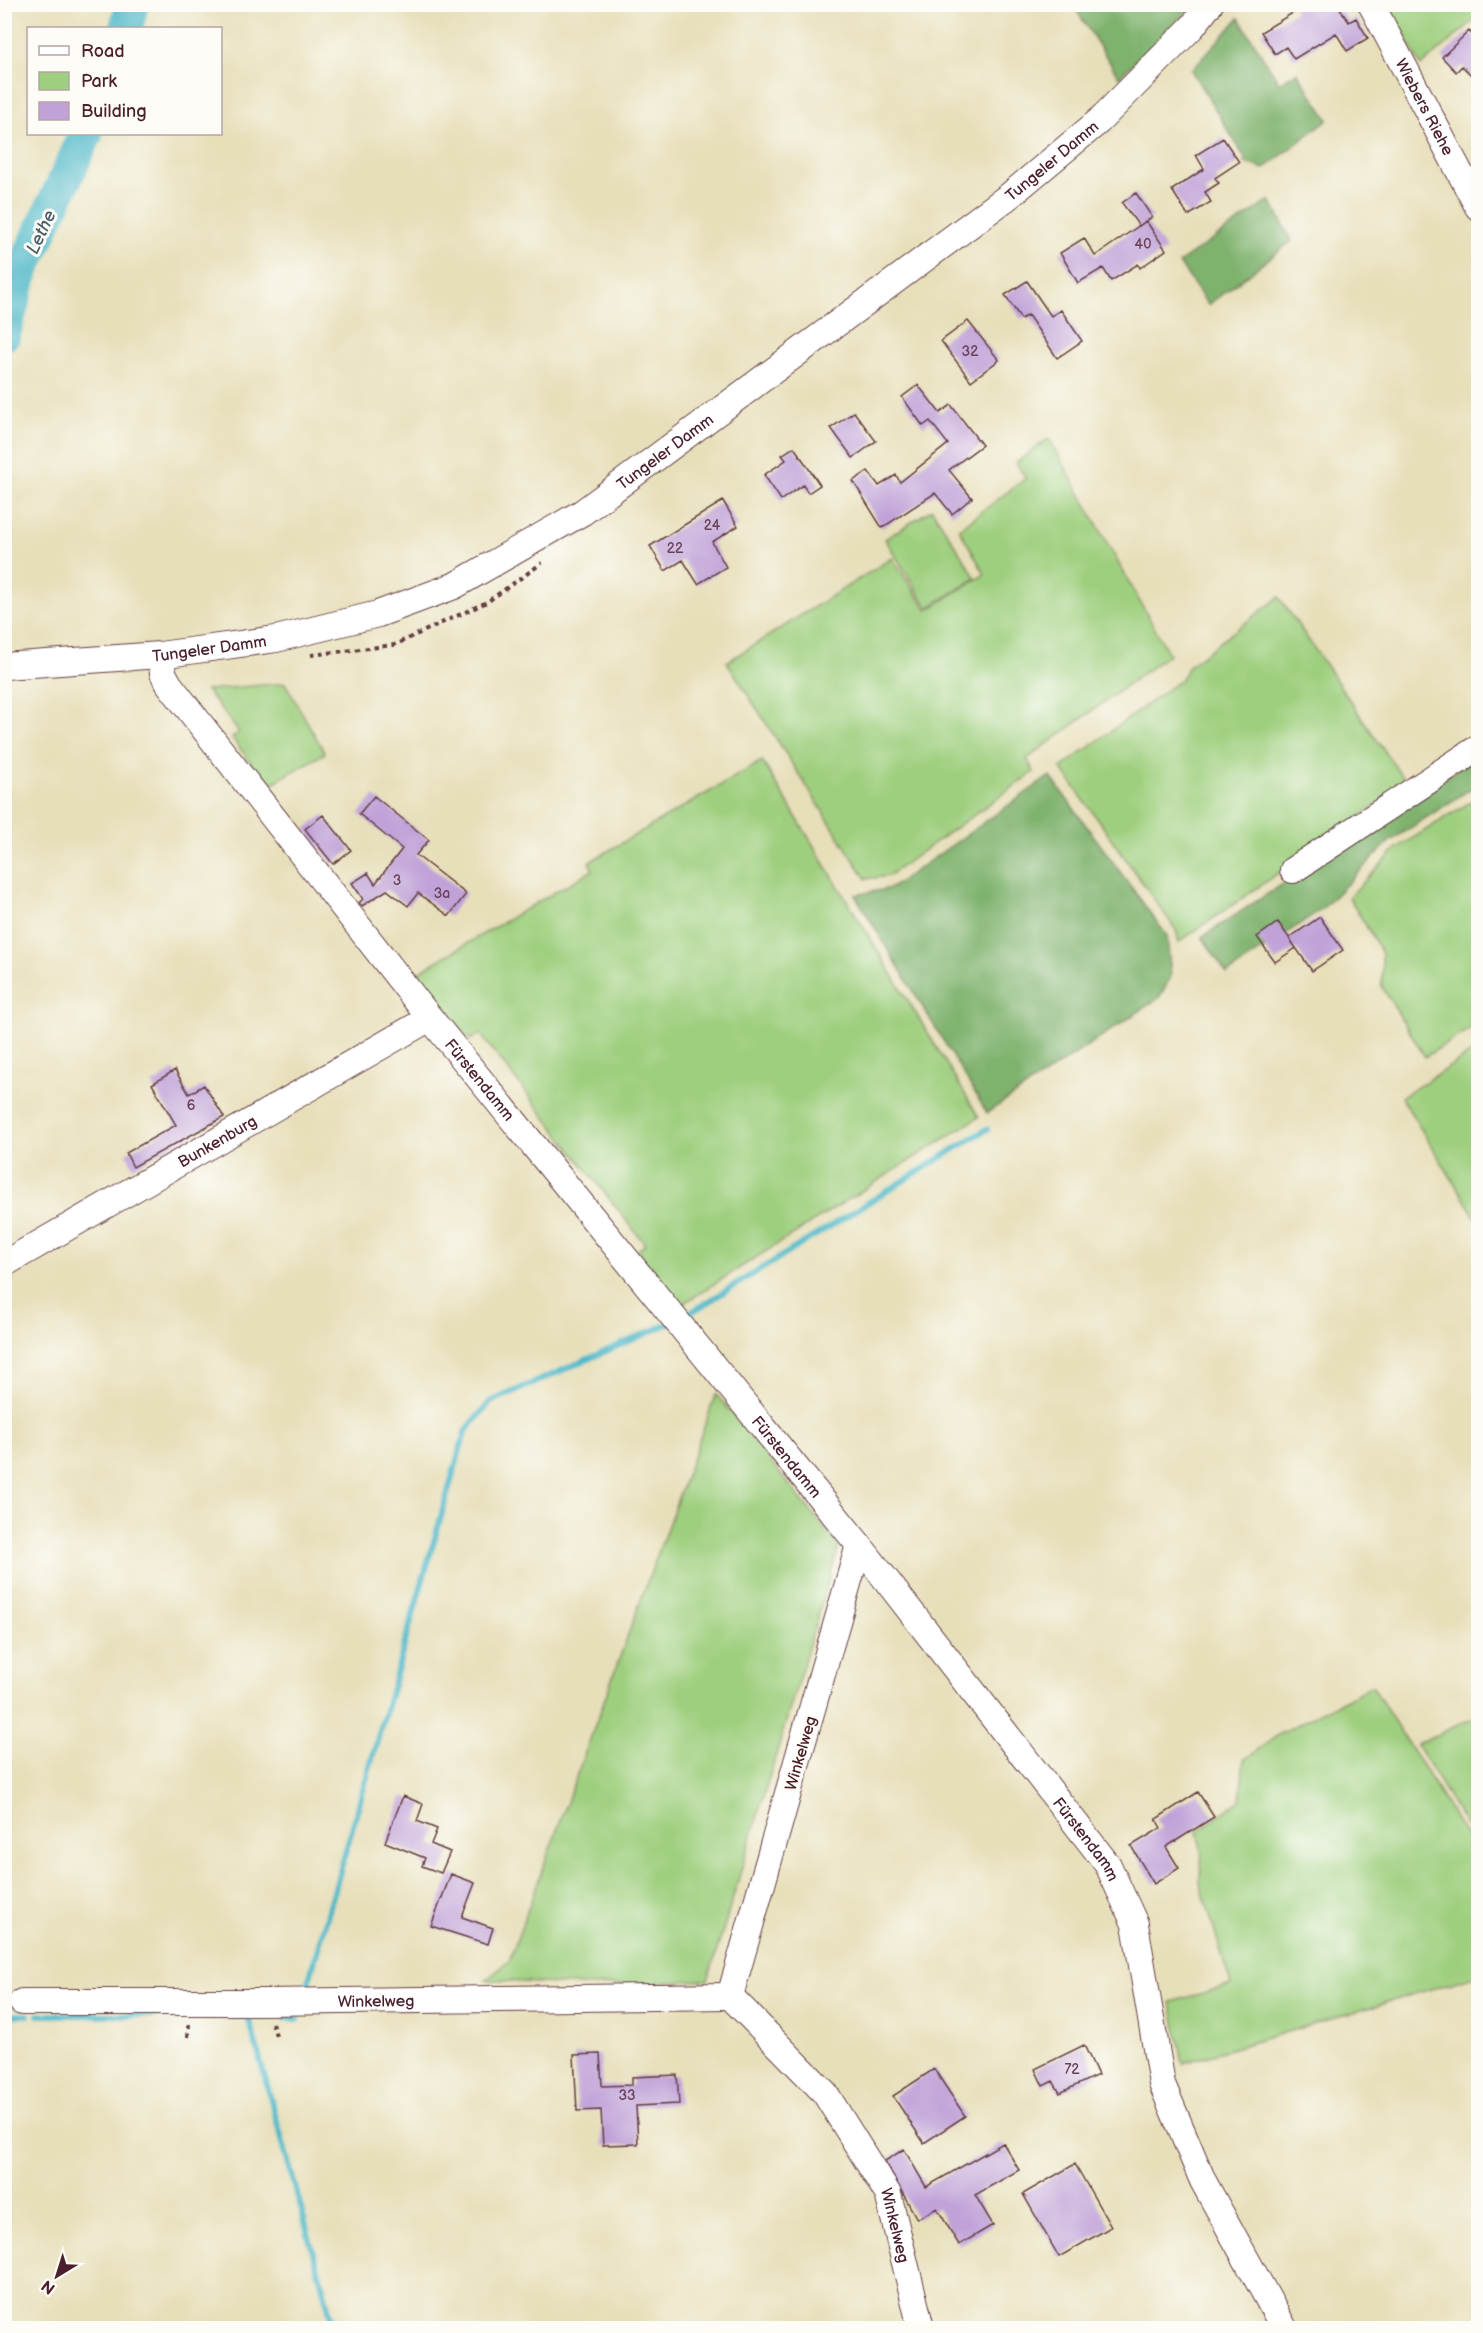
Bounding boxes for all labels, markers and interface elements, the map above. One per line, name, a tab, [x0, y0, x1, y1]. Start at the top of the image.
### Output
legend	[27, 27, 222, 135]
text: Road	[81, 41, 125, 62]
street label: Wiebers Riehe	[1390, 56, 1457, 159]
text: Park	[81, 71, 117, 92]
text: Building	[81, 101, 147, 122]
street label: Tungeler Damm	[1002, 118, 1103, 206]
water label: Lethe	[22, 207, 61, 257]
house number: 40	[1135, 236, 1151, 253]
house number: 32	[962, 343, 979, 360]
street label: Tungeler Damm	[614, 411, 718, 495]
house number: 24	[704, 517, 721, 534]
house number: 22	[667, 540, 684, 557]
street label: Tungeler Damm	[151, 632, 268, 667]
house number: 3	[393, 872, 401, 889]
house number: 3a	[434, 885, 450, 902]
street label: Fürstendamm	[440, 1036, 518, 1125]
house number: 6	[187, 1097, 196, 1114]
street label: Bunkenburg	[175, 1112, 260, 1172]
street label: Fürstendamm	[747, 1413, 825, 1502]
street label: Winkelweg	[782, 1714, 821, 1793]
street label: Fürstendamm	[1048, 1794, 1122, 1884]
street label: Winkelweg	[338, 1992, 414, 2012]
house number: 72	[1064, 2061, 1080, 2078]
house number: 33	[618, 2087, 636, 2104]
street label: Winkelweg	[876, 2186, 913, 2265]
north arrow	[27, 2246, 87, 2306]
text: N	[38, 2275, 59, 2298]

